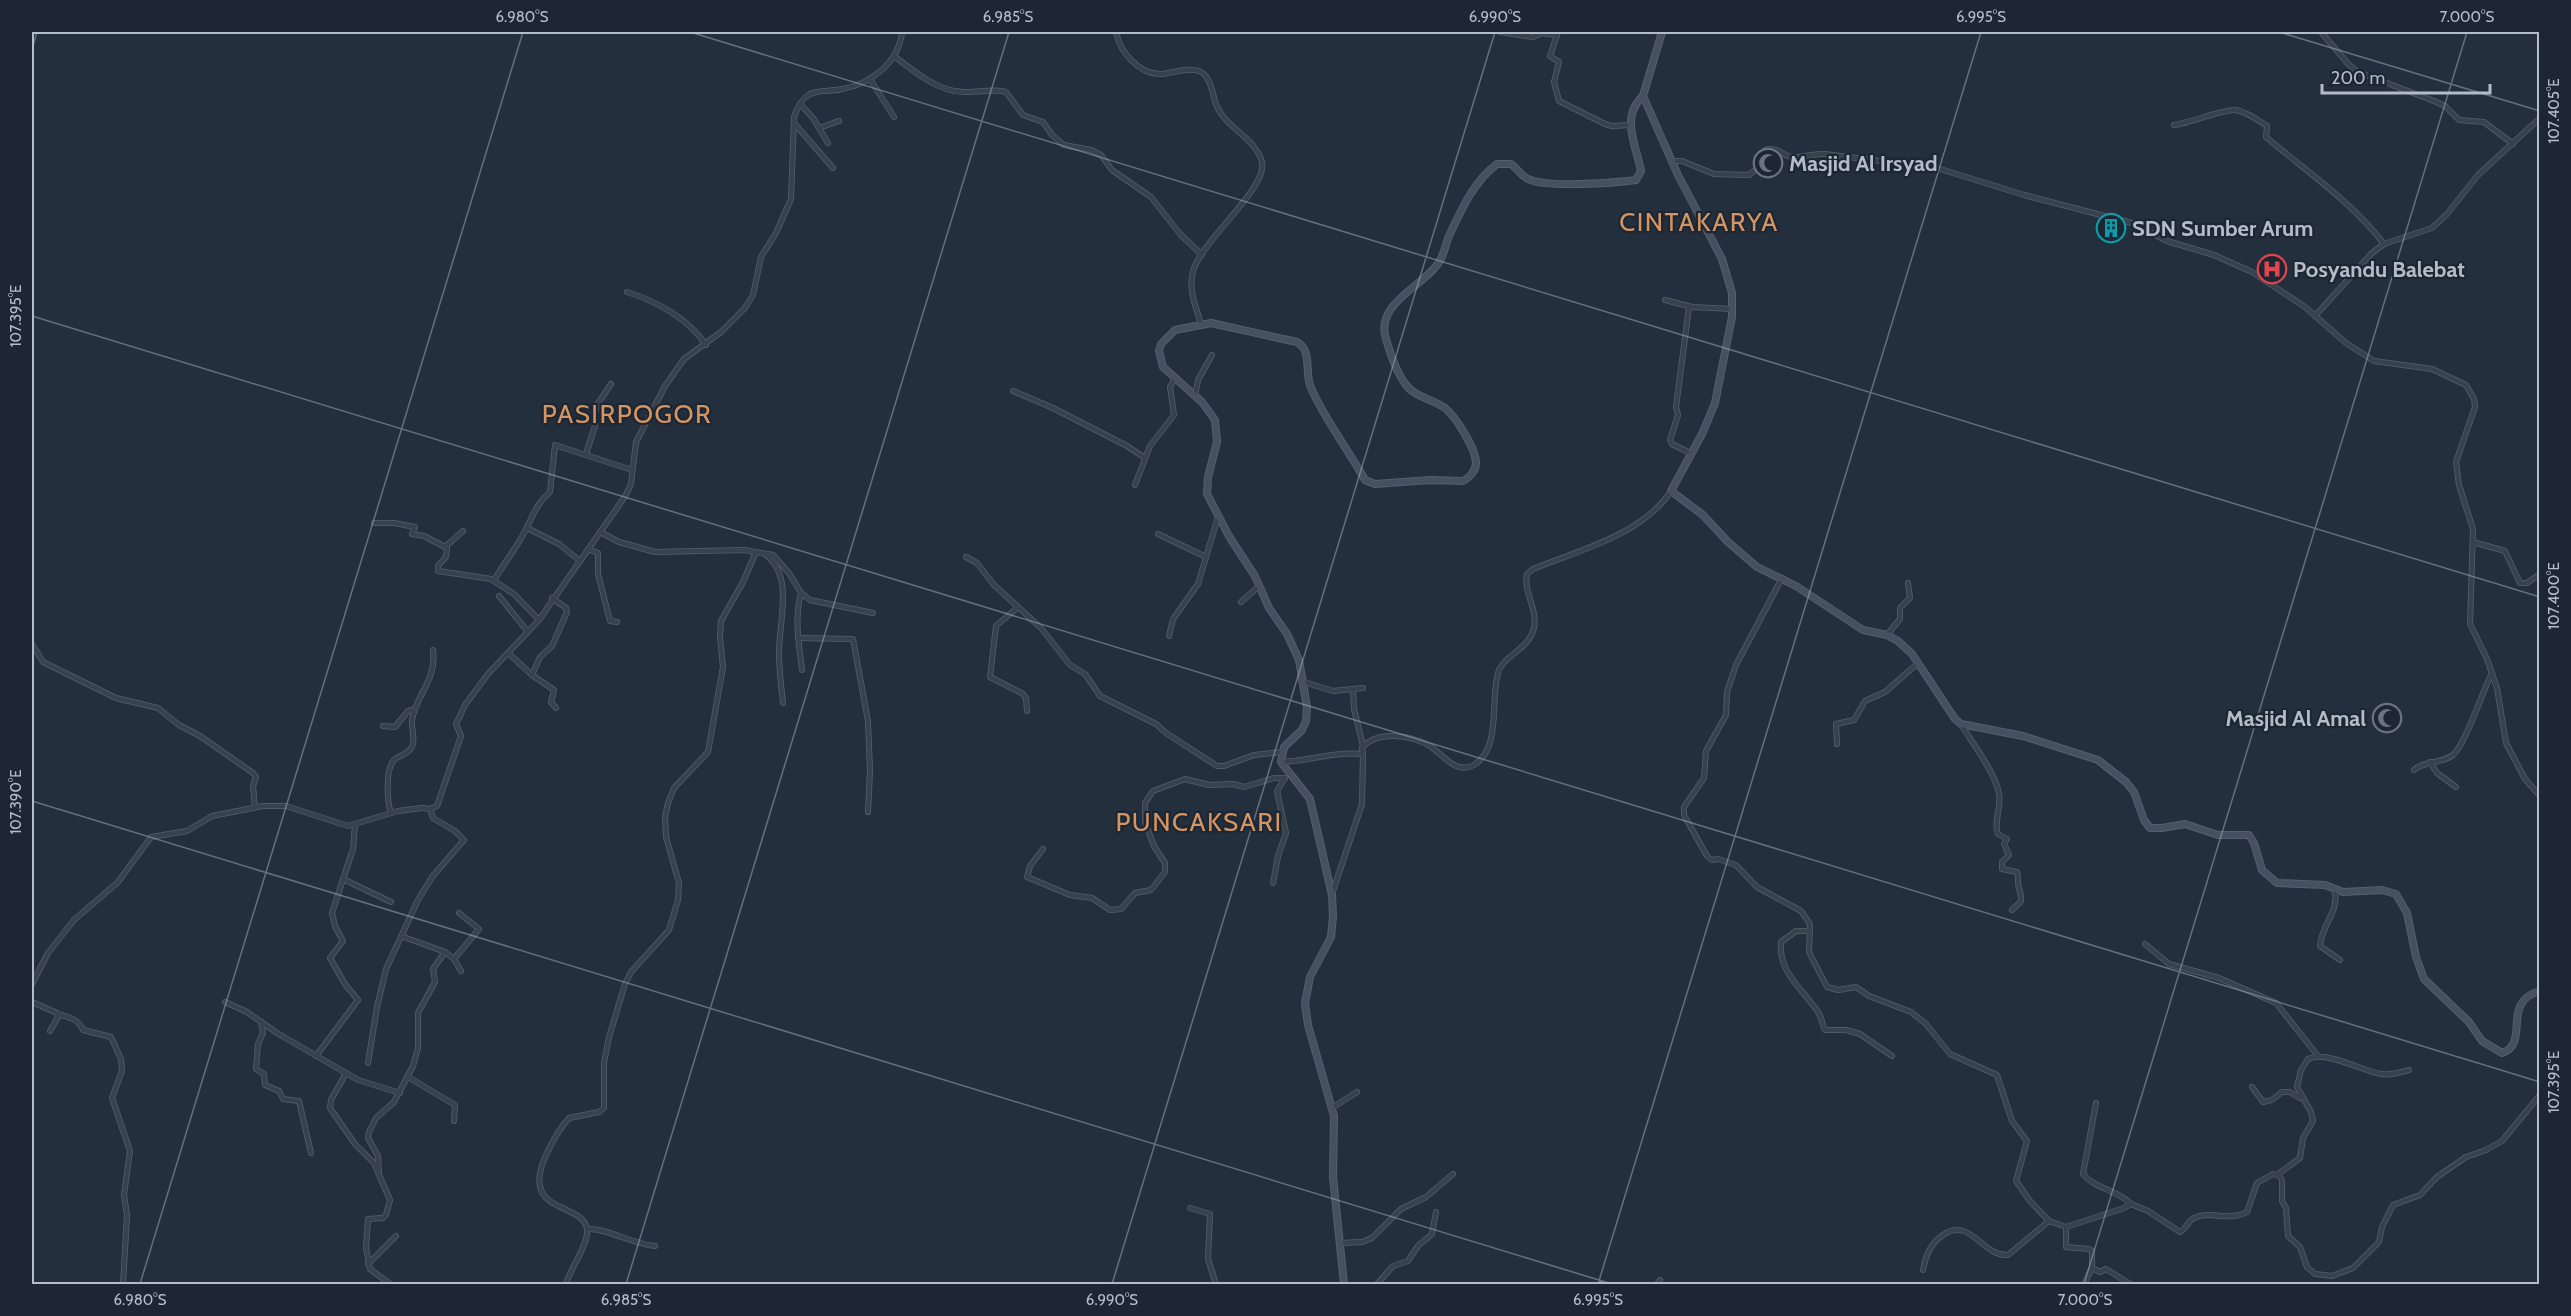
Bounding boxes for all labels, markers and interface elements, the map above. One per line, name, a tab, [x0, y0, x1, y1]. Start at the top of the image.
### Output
text: 6.980°S	[496, 8, 549, 26]
text: 6.985°S	[983, 8, 1033, 26]
text: 6.990°S	[1469, 8, 1521, 26]
text: 6.995°S	[1956, 8, 2006, 26]
text: 7.000°S	[2440, 8, 2494, 26]
scale bar	[2322, 57, 2490, 95]
text: 200 m	[2331, 67, 2385, 89]
text: 107.405°E	[2545, 78, 2563, 144]
mosque icon: Masjid Al Irsyad	[1752, 147, 1784, 179]
place label: Masjid Al Irsyad	[1789, 150, 1938, 177]
district label: CINTAKARYA	[1619, 206, 1779, 238]
building icon: SDN Sumber Arum	[2095, 212, 2127, 244]
place label: SDN Sumber Arum	[2132, 215, 2313, 242]
hospital icon: Posyandu Balebat	[2256, 253, 2288, 285]
place label: Posyandu Balebat	[2293, 256, 2465, 283]
text: 107.395°E	[7, 285, 25, 347]
district label: PASIRPOGOR	[542, 398, 712, 430]
text: 107.400°E	[2545, 562, 2563, 630]
mosque icon: Masjid Al Amal	[2371, 702, 2403, 734]
place label: Masjid Al Amal	[2226, 705, 2366, 732]
text: 107.390°E	[7, 769, 25, 835]
district label: PUNCAKSARI	[1115, 806, 1283, 838]
text: 107.395°E	[2545, 1051, 2563, 1113]
text: 6.980°S	[114, 1291, 167, 1309]
text: 6.985°S	[601, 1291, 651, 1309]
text: 6.990°S	[1086, 1291, 1138, 1309]
text: 6.995°S	[1573, 1291, 1623, 1309]
text: 7.000°S	[2058, 1291, 2112, 1309]

